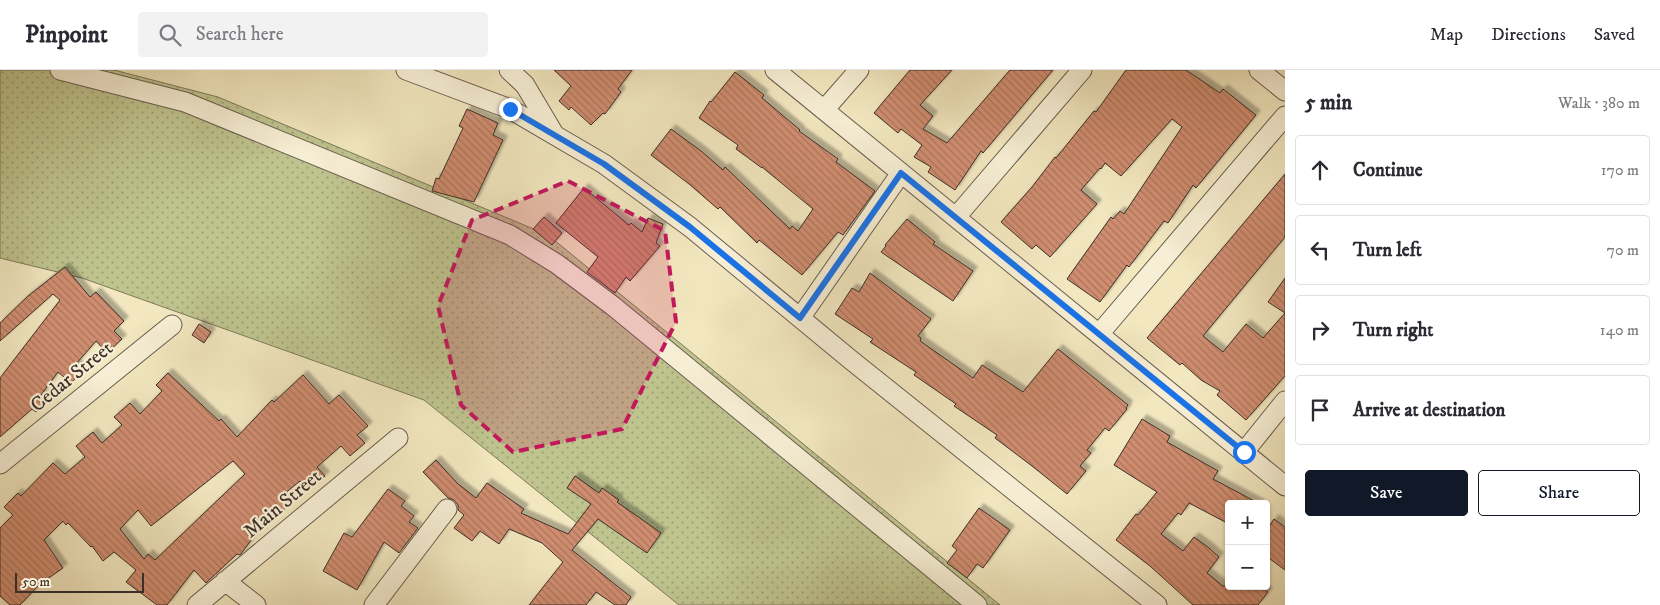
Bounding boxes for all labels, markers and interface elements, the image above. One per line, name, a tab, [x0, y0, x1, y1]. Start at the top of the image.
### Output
search box	[138, 12, 488, 57]
text: Pinpoint	[25, 20, 108, 50]
icon: search	[156, 21, 184, 49]
text: Search here	[196, 23, 284, 46]
text: Map	[1430, 24, 1463, 46]
text: Directions	[1491, 24, 1566, 46]
text: Saved	[1594, 24, 1635, 46]
text: 5 min	[1305, 90, 1352, 116]
text: Walk · 380 m	[1558, 93, 1640, 113]
route end	[499, 98, 522, 121]
icon: ahead	[1306, 156, 1334, 184]
text: Continue	[1353, 159, 1423, 182]
text: 170 m	[1601, 160, 1639, 180]
icon: left	[1306, 236, 1334, 264]
text: Turn left	[1353, 239, 1422, 262]
text: 70 m	[1607, 240, 1639, 260]
icon: right	[1306, 316, 1334, 344]
text: Turn right	[1353, 319, 1433, 342]
text: 140 m	[1600, 320, 1639, 340]
street label: Cedar Street	[26, 336, 118, 418]
icon: arrive	[1306, 396, 1334, 424]
text: Arrive at destination	[1353, 399, 1505, 422]
route start	[1233, 441, 1256, 464]
street label: Main Street	[239, 464, 327, 544]
button: Save	[1305, 470, 1468, 516]
button: Share	[1478, 470, 1640, 516]
map controls	[1225, 500, 1270, 590]
button: +	[1225, 500, 1270, 545]
button: −	[1225, 545, 1270, 590]
scale bar	[15, 570, 144, 593]
text: 50 m	[22, 573, 50, 591]

